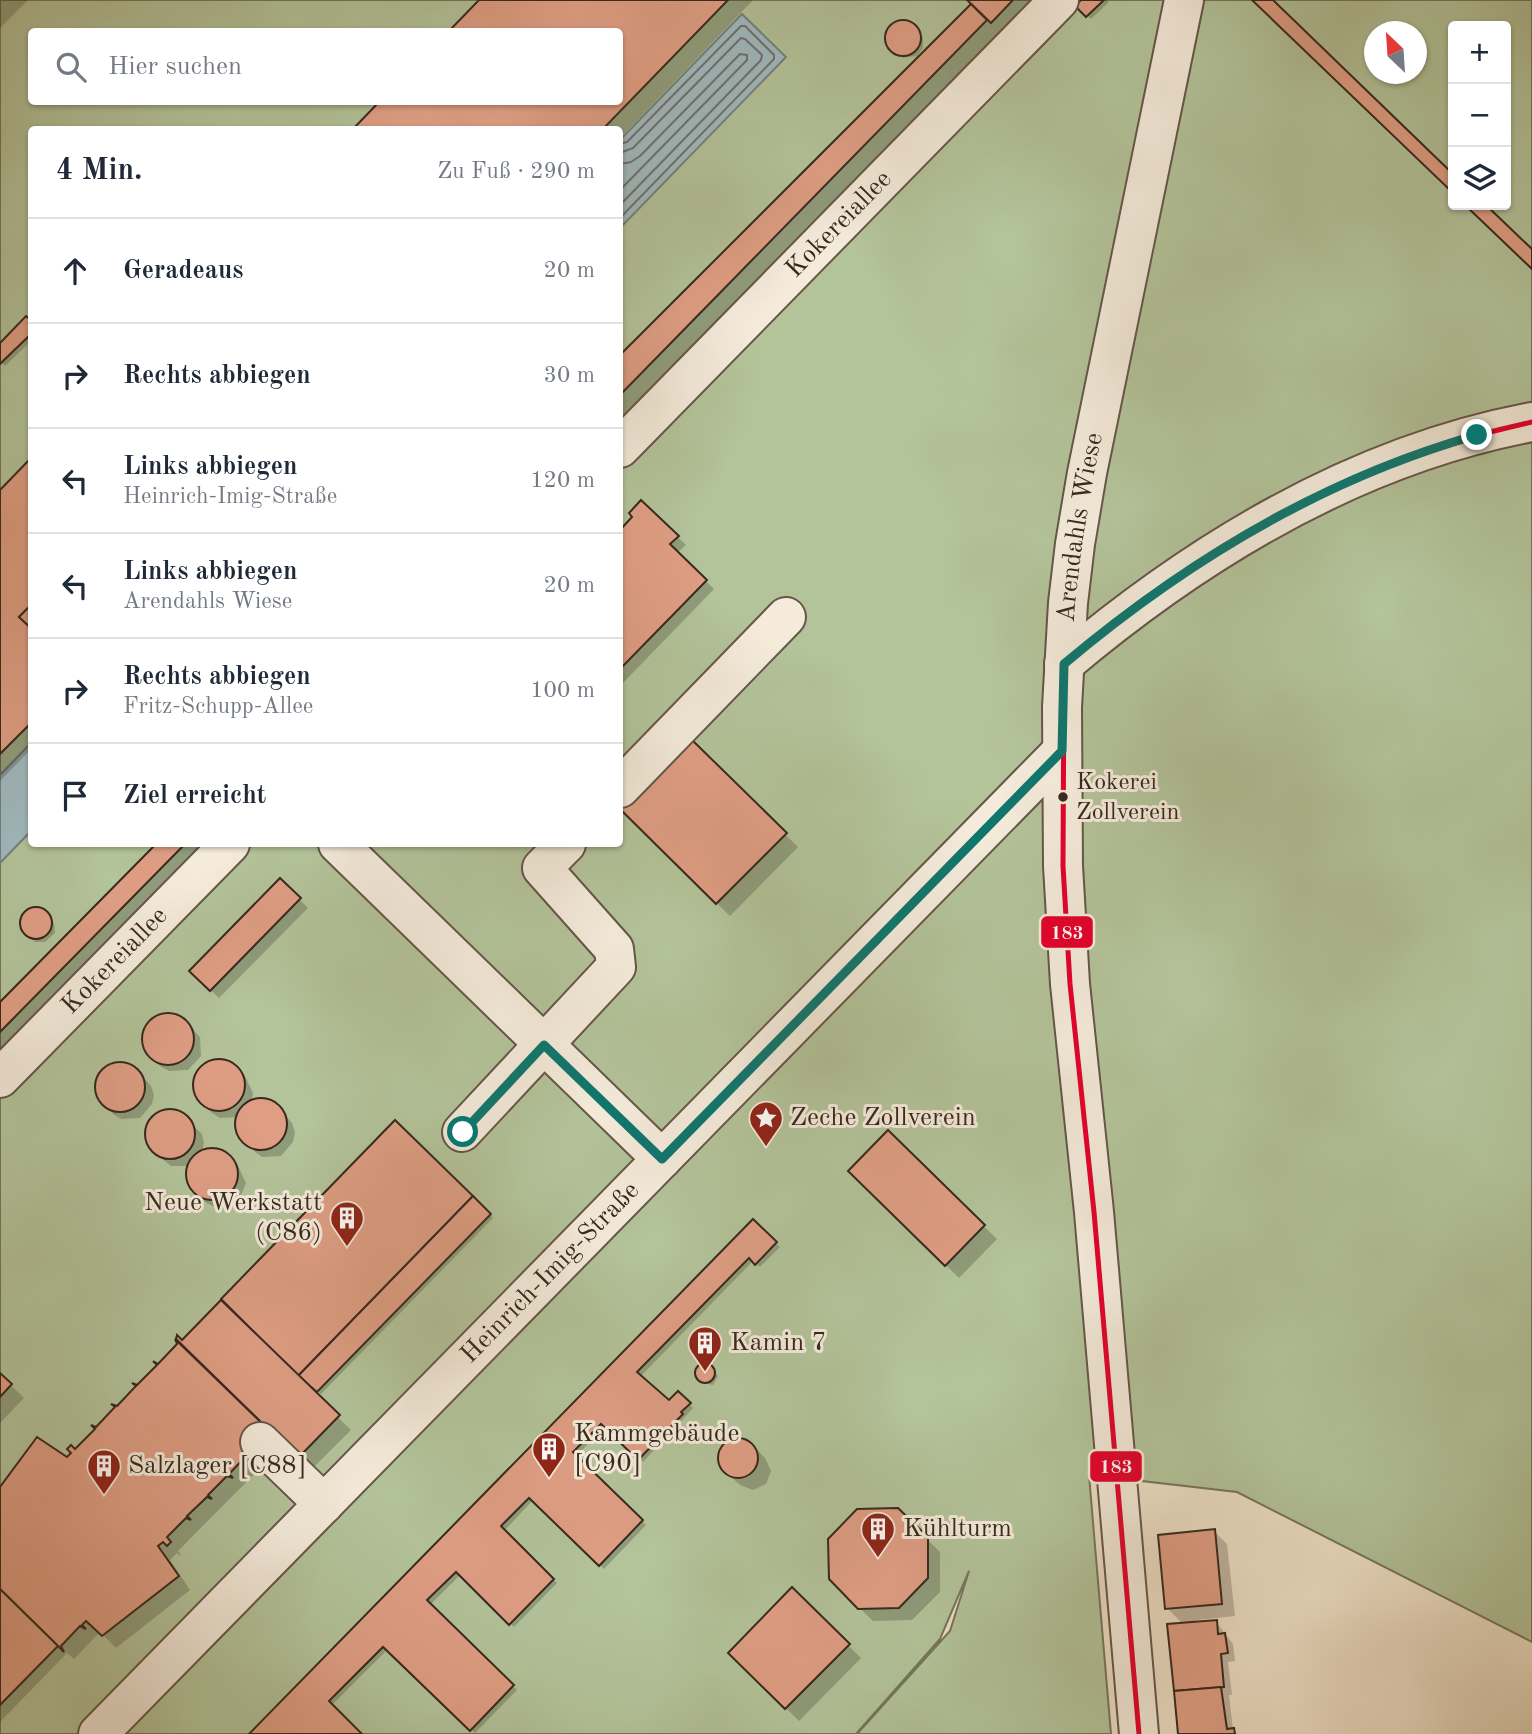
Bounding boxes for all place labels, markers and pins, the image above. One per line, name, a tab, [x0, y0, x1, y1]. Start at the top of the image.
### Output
place label: Kokerei Zollverein	[1076, 771, 1179, 825]
marker: Kokerei Zollverein	[1056, 790, 1070, 804]
place icon: Zeche Zollverein	[747, 1099, 785, 1148]
place label: Zeche Zollverein	[790, 1105, 976, 1131]
place label: Neue Werkstatt (C86)	[144, 1190, 322, 1246]
building icon: Neue Werkstatt (C86)	[328, 1199, 366, 1248]
building icon: Kamin 7	[686, 1324, 724, 1373]
place label: Kamin 7	[730, 1330, 827, 1356]
place label: Kammgebäude [C90]	[574, 1421, 739, 1477]
building icon: Kammgebäude [C90]	[530, 1430, 568, 1479]
building icon: Salzlager [C88]	[85, 1447, 123, 1496]
place label: Salzlager [C88]	[128, 1453, 307, 1479]
building icon: Kühlturm	[859, 1510, 897, 1559]
place label: Kühlturm	[903, 1516, 1012, 1542]

